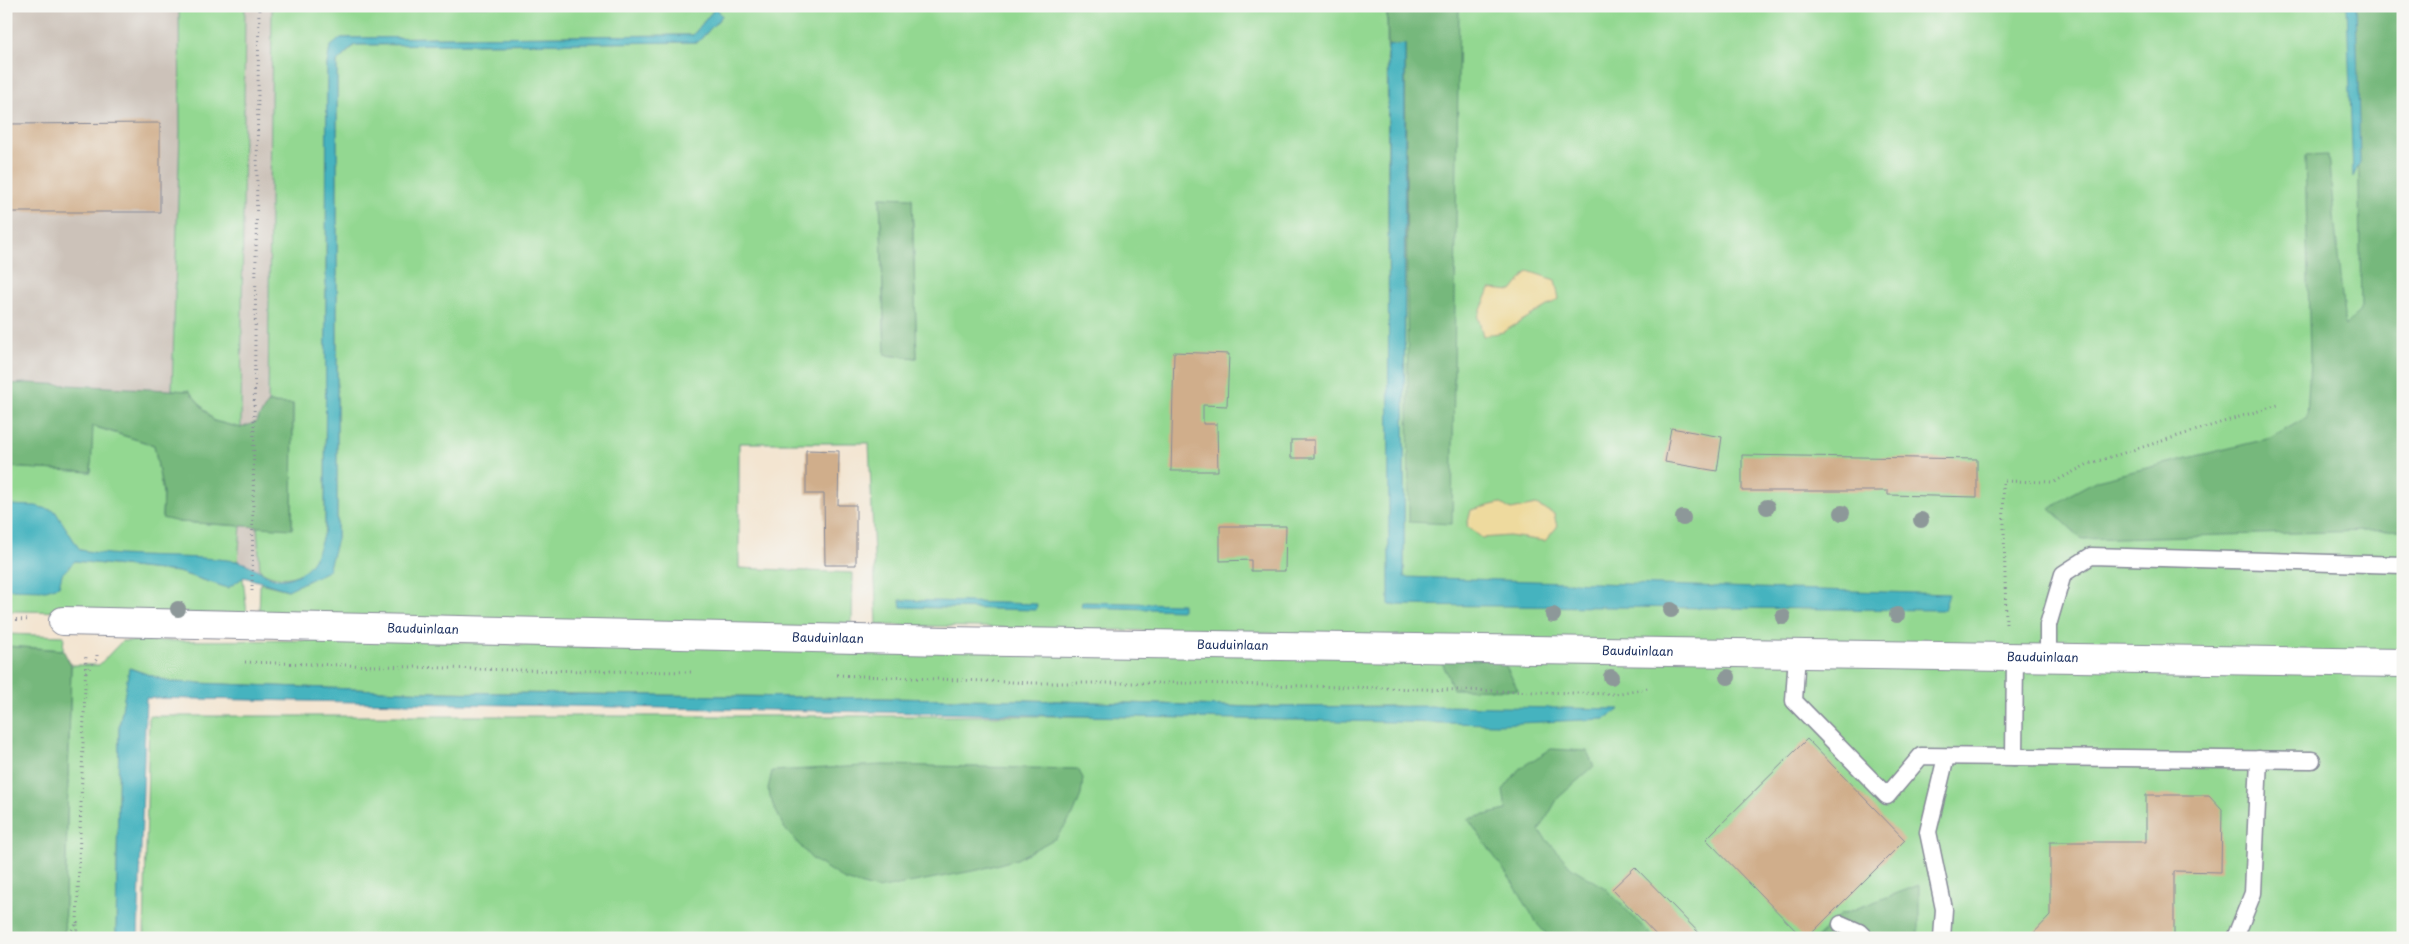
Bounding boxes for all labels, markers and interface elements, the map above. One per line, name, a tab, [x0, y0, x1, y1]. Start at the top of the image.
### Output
street label: Bauduinlaan	[387, 618, 459, 638]
street label: Bauduinlaan	[792, 627, 864, 647]
street label: Bauduinlaan	[1197, 635, 1269, 654]
street label: Bauduinlaan	[1602, 641, 1674, 660]
street label: Bauduinlaan	[2007, 647, 2079, 666]

